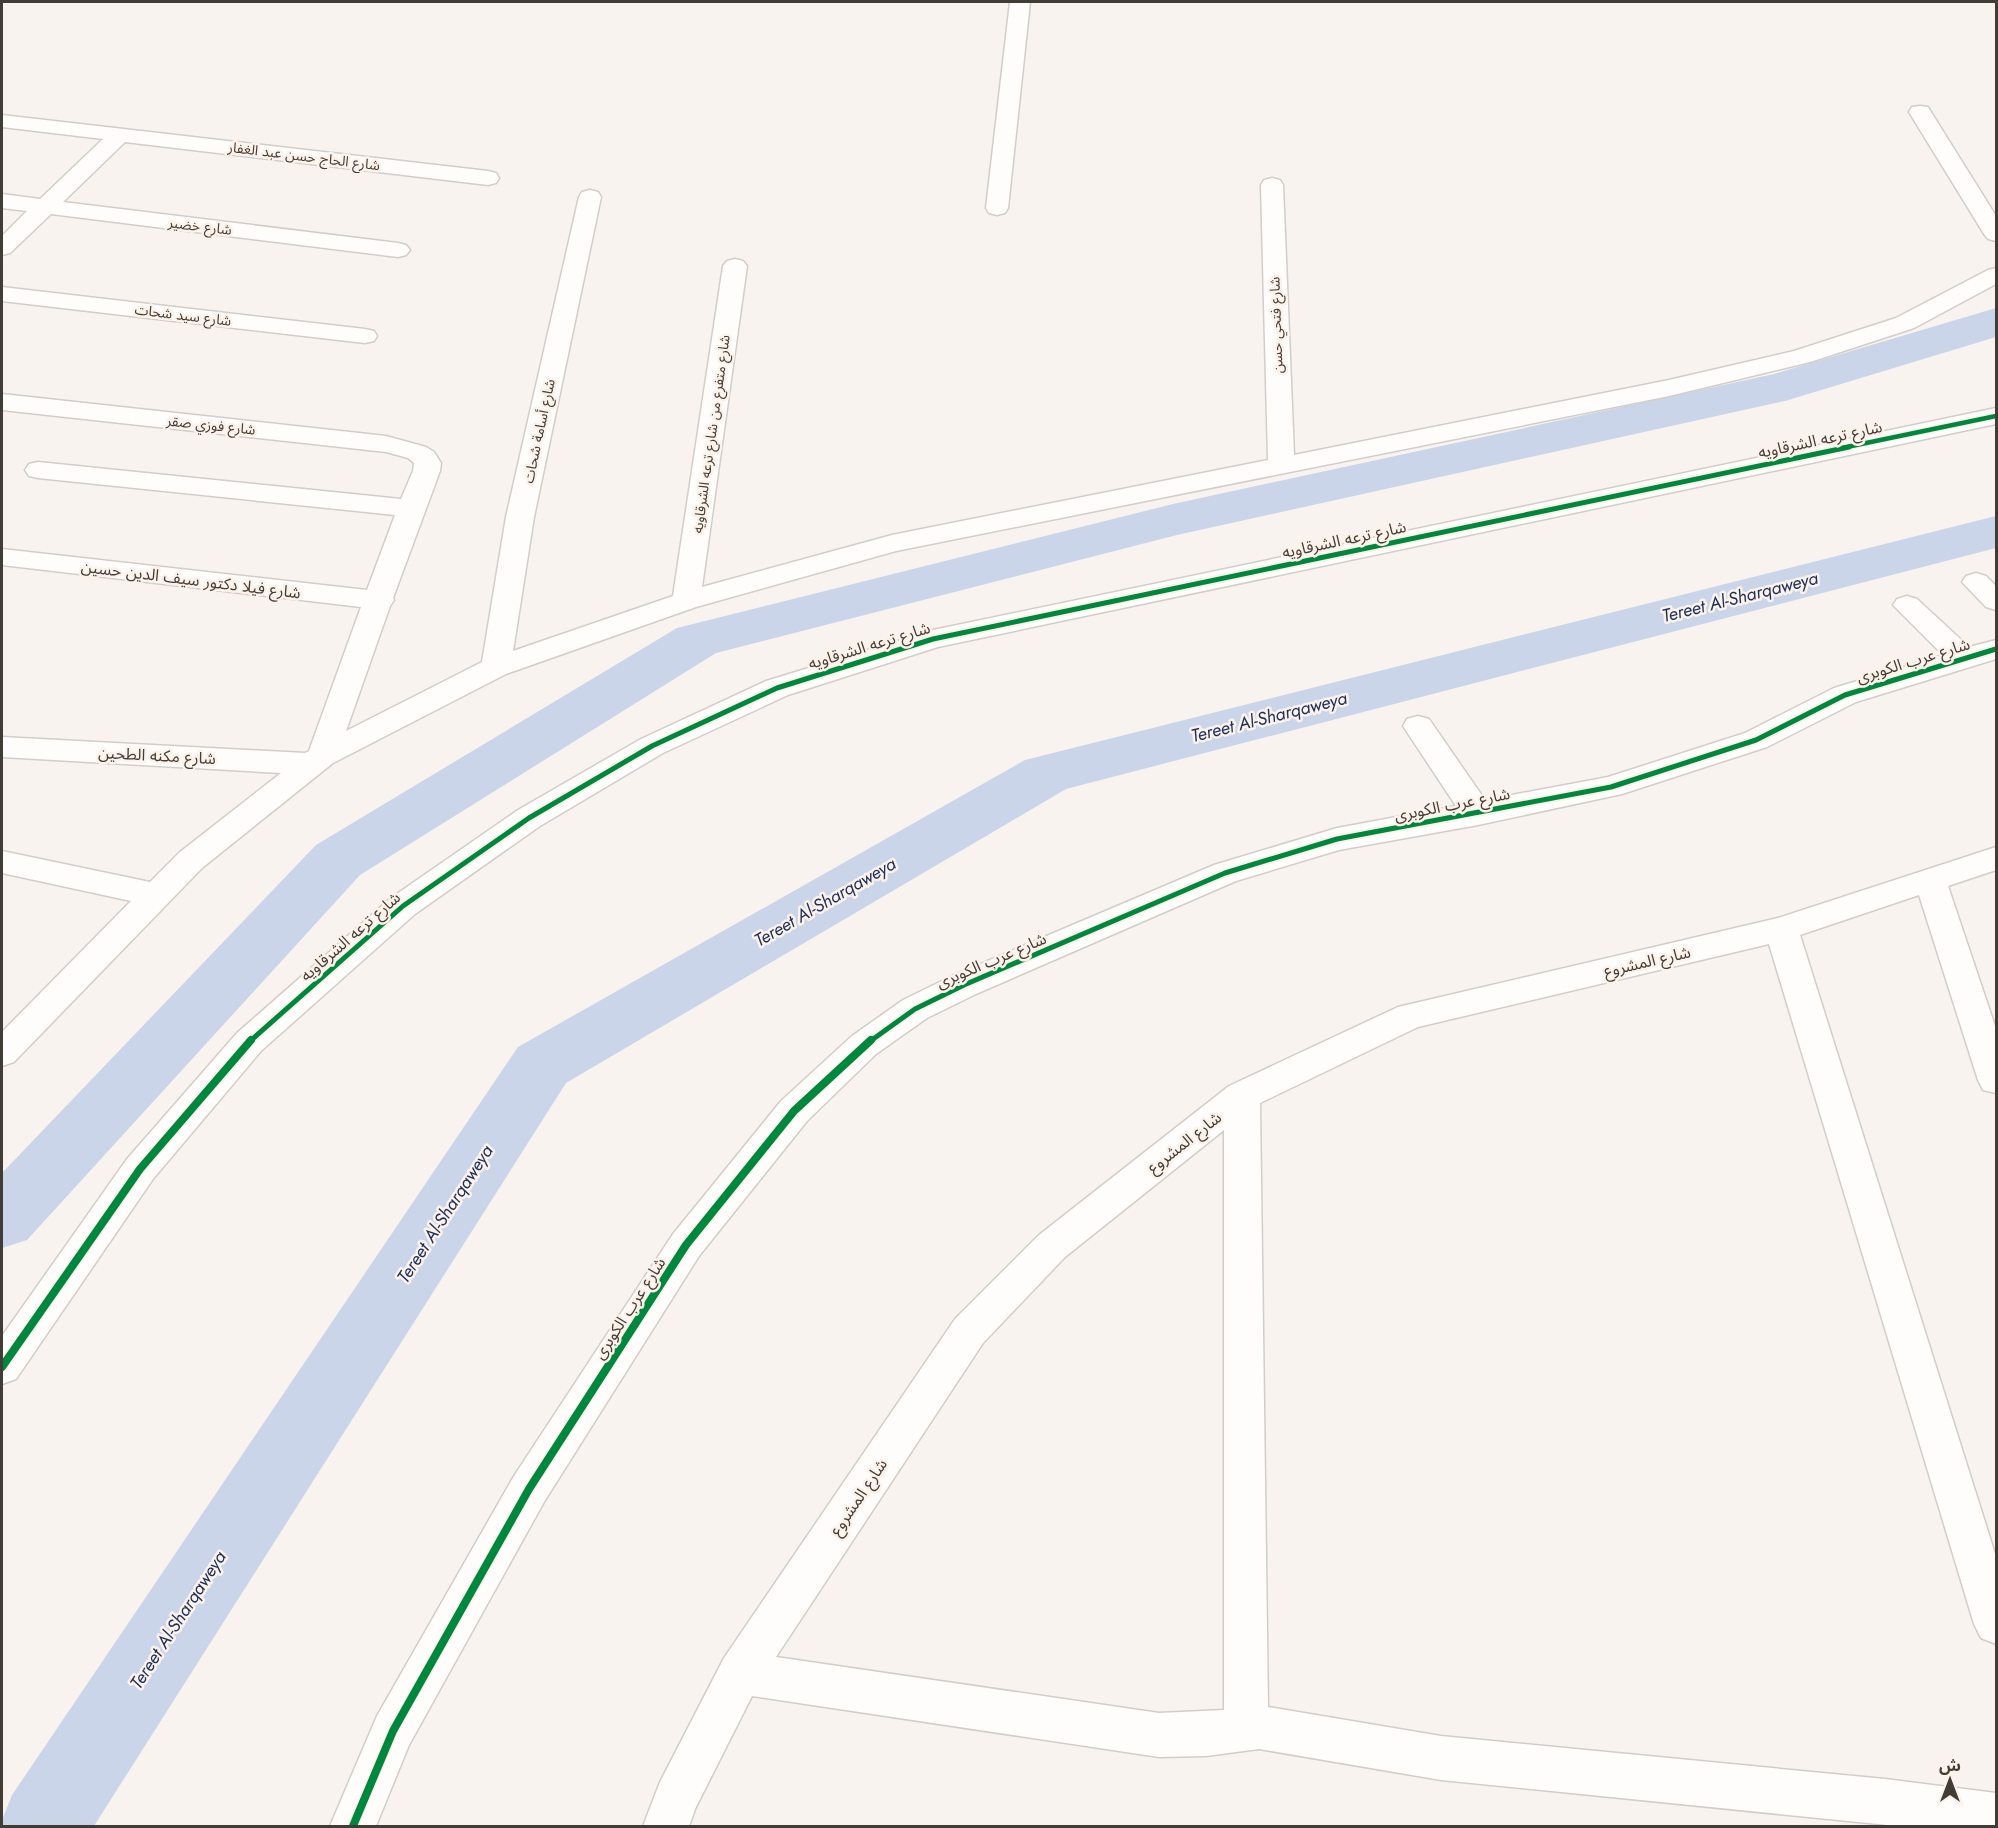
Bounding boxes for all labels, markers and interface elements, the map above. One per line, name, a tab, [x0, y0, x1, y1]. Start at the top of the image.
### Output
street label: شارع الحاج حسن عبد الغفار	[226, 137, 381, 176]
street label: شارع خضير	[166, 212, 233, 241]
street label: شارع فتحي حسن	[1264, 276, 1289, 374]
street label: شارع سيد شحات	[133, 299, 232, 332]
street label: شارع متفرع من شارع ترعه الشرقاويه	[687, 334, 736, 535]
street label: شارع أسامة شحات	[518, 377, 561, 485]
street label: شارع فوزي صقر	[164, 410, 257, 441]
street label: شارع ترعه الشرقاويه	[1756, 415, 1884, 465]
street label: شارع ترعه الشرقاويه	[1280, 515, 1408, 565]
street label: شارع فيلا دكتور سيف الدين حسين	[80, 555, 302, 605]
water label: Tereet Al-Sharqaweya	[1659, 565, 1821, 629]
street label: شارع ترعه الشرقاويه	[805, 616, 933, 676]
street label: شارع عرب الكوبرى	[1854, 632, 1973, 690]
water label: Tereet Al-Sharqaweya	[1188, 685, 1350, 749]
street label: شارع مكنه الطحين	[98, 741, 216, 771]
street label: شارع عرب الكوبرى	[1392, 782, 1512, 828]
water label: Tereet Al-Sharqaweya	[749, 851, 901, 953]
street label: شارع ترعه الشرقاويه	[295, 886, 406, 987]
street label: شارع عرب الكوبرى	[933, 927, 1050, 995]
street label: شارع المشروع	[1601, 940, 1693, 984]
street label: شارع المشروع	[1142, 1106, 1227, 1179]
water label: Tereet Al-Sharqaweya	[391, 1140, 500, 1288]
street label: شارع عرب الكوبرى	[588, 1253, 672, 1364]
street label: شارع المشروع	[824, 1454, 893, 1541]
water label: Tereet Al-Sharqaweya	[124, 1546, 233, 1694]
north arrow	[1920, 1750, 1980, 1810]
text: ش	[1939, 1754, 1961, 1777]

